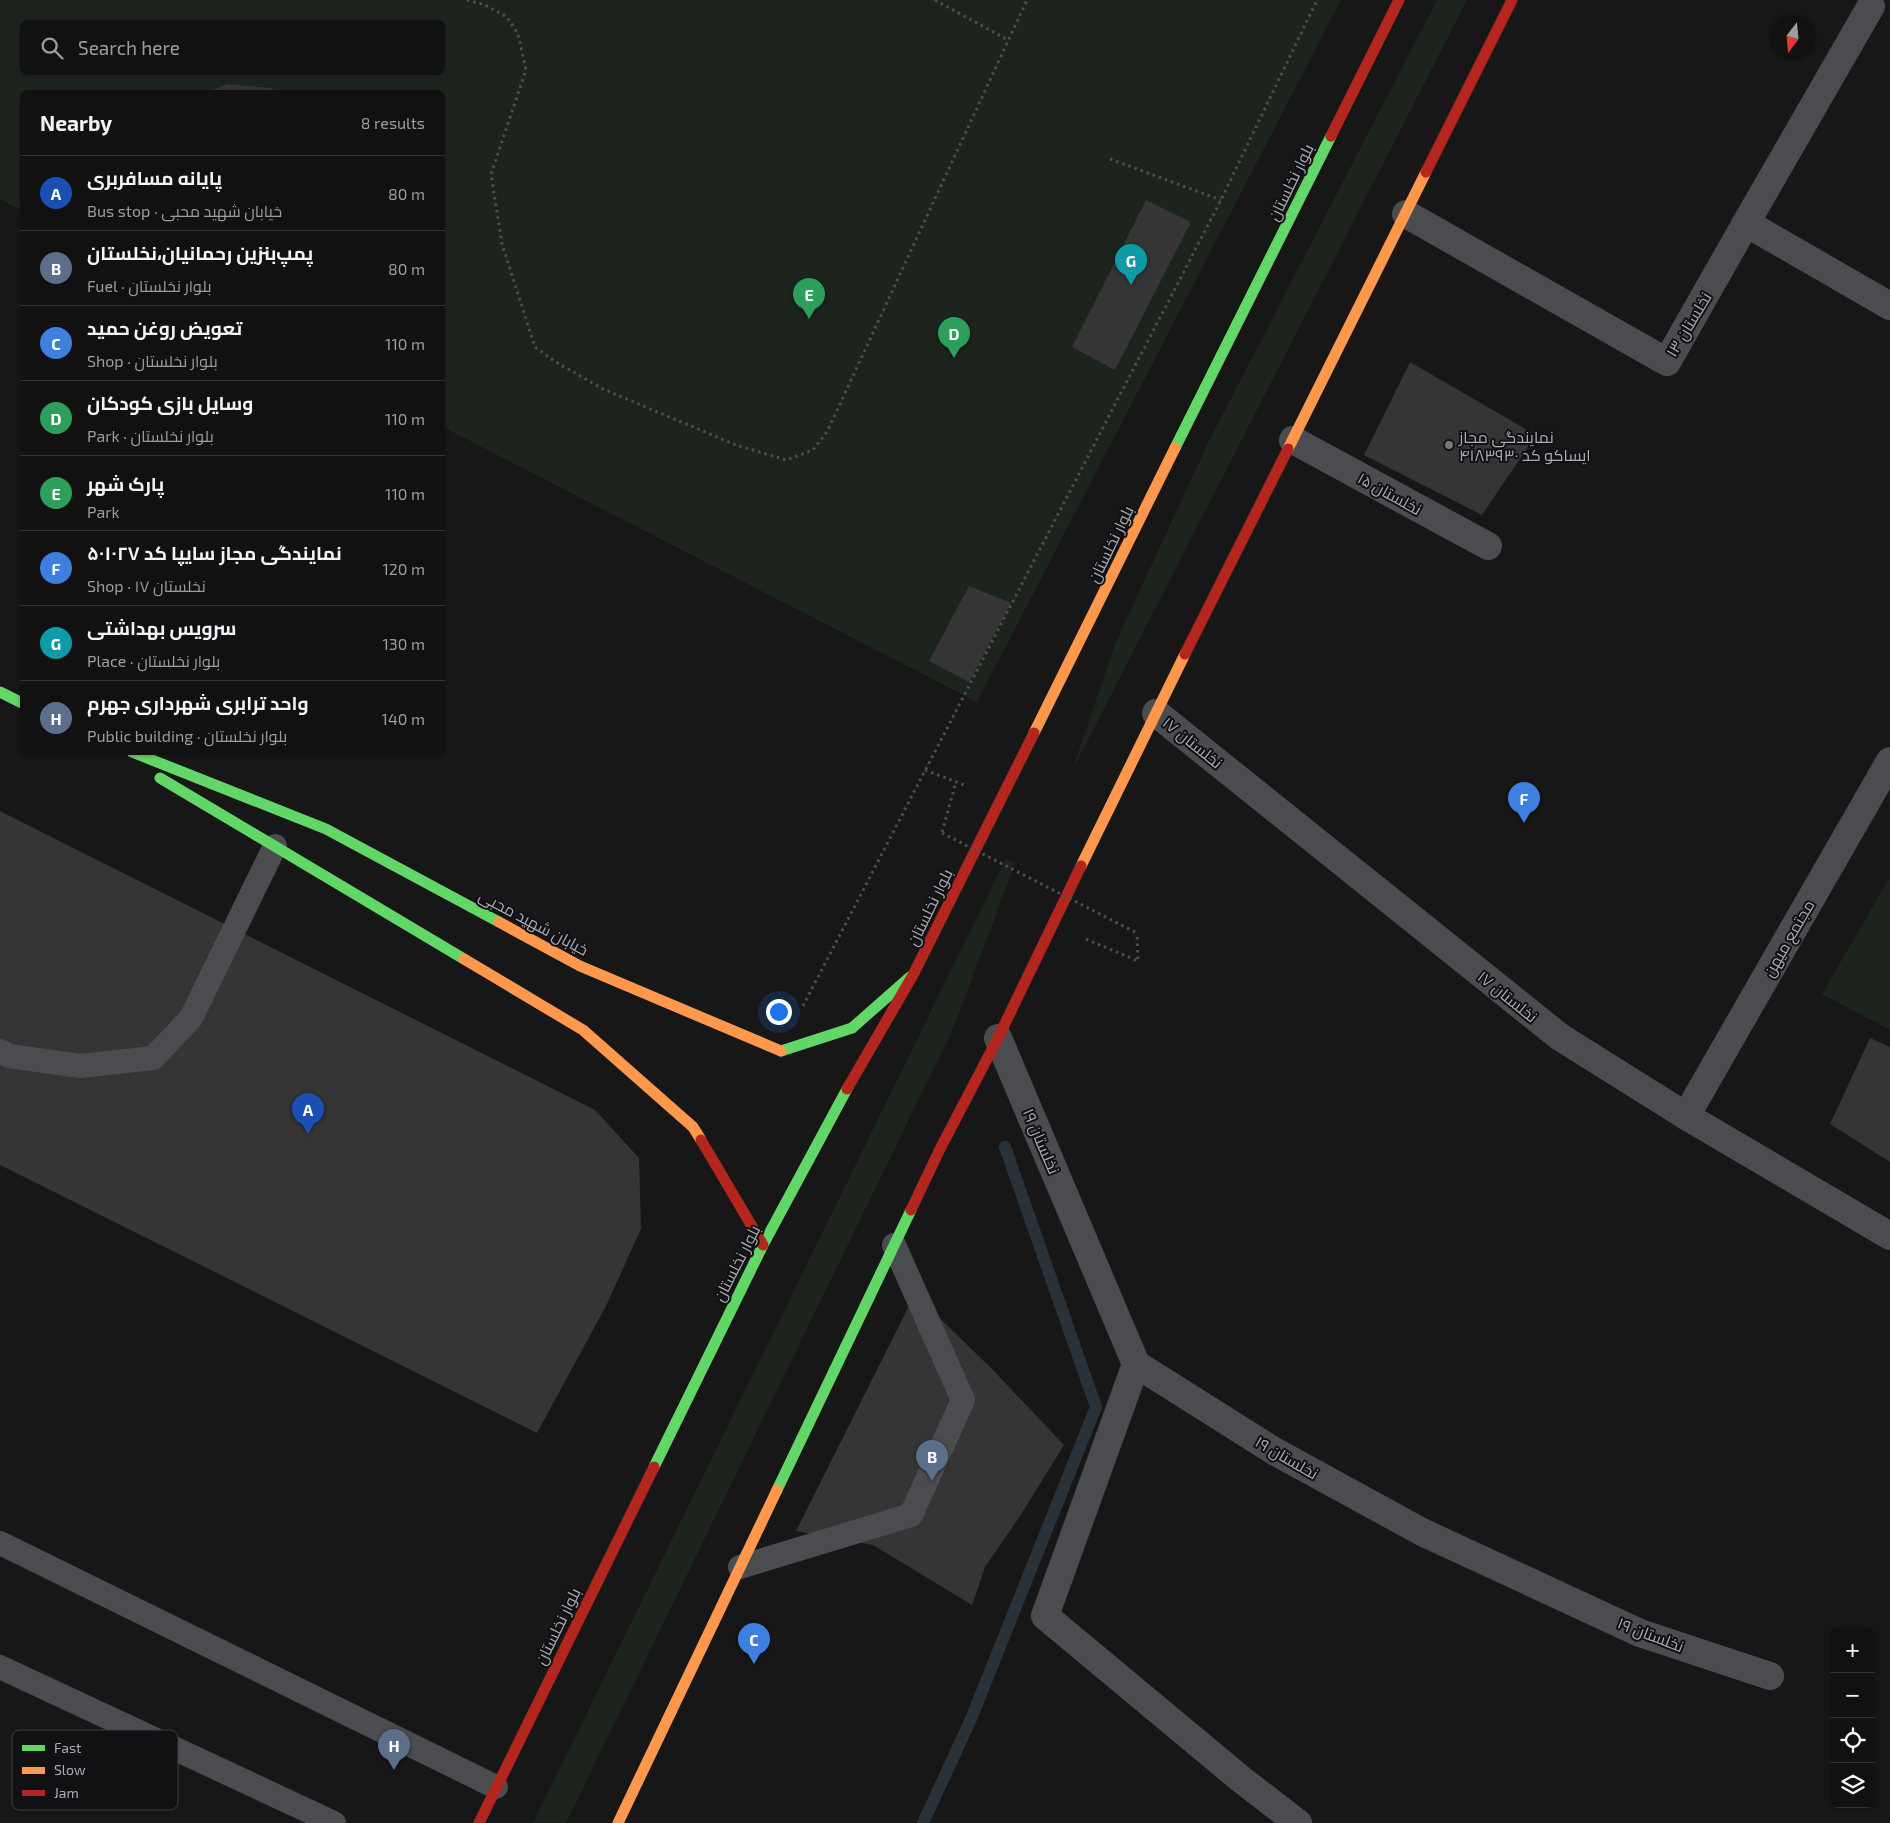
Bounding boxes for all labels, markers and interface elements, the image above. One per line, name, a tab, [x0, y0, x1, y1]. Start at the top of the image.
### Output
north arrow	[1770, 15, 1815, 60]
search box	[20, 20, 445, 75]
icon: search	[38, 34, 66, 62]
text: Search here	[78, 36, 180, 59]
text: Nearby	[40, 110, 112, 135]
text: 8 results	[361, 113, 425, 132]
street label: بلوار نخلستان	[1263, 140, 1319, 224]
text: پایانه مسافربری	[87, 166, 222, 189]
text: A	[51, 184, 61, 203]
text: 80 m	[388, 184, 425, 203]
text: Bus stop · خیابان شهید محبی	[87, 201, 282, 220]
text: پمپ‌بنزین رحمانیان،نخلستان	[87, 241, 313, 264]
pin: G	[1115, 244, 1147, 285]
text: B	[51, 259, 61, 278]
text: 80 m	[388, 259, 425, 278]
text: Fuel · بلوار نخلستان	[87, 276, 212, 295]
pin: E	[793, 278, 825, 319]
street label: نخلستان ۱۳	[1661, 288, 1716, 361]
text: تعویض روغن حمید	[87, 316, 242, 339]
pin: D	[938, 317, 970, 358]
text: C	[51, 334, 61, 353]
text: 110 m	[385, 334, 425, 353]
text: Shop · بلوار نخلستان	[87, 351, 218, 370]
text: وسایل بازی کودکان	[87, 391, 253, 414]
text: D	[51, 409, 61, 428]
text: 110 m	[385, 409, 425, 428]
text: Park · بلوار نخلستان	[87, 426, 214, 445]
place label: نمایندگی مجاز ایساکو کد ۴۱۸۳۹۳۰	[1458, 427, 1591, 465]
marker: نمایندگی مجاز ایساکو کد ۴۱۸۳۹۳۰	[1443, 439, 1455, 451]
street label: نخلستان ۱۵	[1354, 468, 1425, 520]
text: پارک شهر	[87, 472, 164, 495]
text: E	[51, 484, 61, 503]
text: 110 m	[385, 484, 425, 503]
text: Park	[87, 502, 120, 521]
street label: بلوار نخلستان	[1083, 502, 1139, 586]
text: نمایندگی مجاز سایپا کد ۵۰۱۰۲۷	[87, 541, 342, 564]
text: F	[52, 559, 60, 578]
text: 120 m	[382, 559, 425, 578]
text: Shop · نخلستان ۱۷	[87, 576, 206, 595]
text: سرویس بهداشتی	[87, 616, 237, 639]
text: G	[51, 634, 61, 653]
text: 130 m	[383, 634, 425, 653]
text: Place · بلوار نخلستان	[87, 651, 220, 670]
text: واحد ترابری شهرداری جهرم	[87, 691, 309, 714]
text: H	[50, 709, 62, 728]
text: 140 m	[382, 709, 425, 728]
street label: نخلستان ۱۷	[1158, 712, 1227, 773]
text: Public building · بلوار نخلستان	[87, 726, 287, 745]
pin: F	[1508, 782, 1540, 823]
street label: بلوار نخلستان	[902, 865, 958, 949]
street label: خیابان شهید محبی	[475, 885, 592, 961]
street label: مجتمع میهن	[1758, 896, 1820, 981]
street label: نخلستان ۱۷	[1473, 966, 1542, 1027]
your location	[766, 999, 792, 1025]
pin: A	[292, 1093, 324, 1134]
street label: نخلستان ۱۹	[1018, 1105, 1064, 1177]
street label: بلوار نخلستان	[709, 1222, 765, 1305]
street label: نخلستان ۱۹	[1251, 1431, 1322, 1484]
pin: B	[916, 1440, 948, 1481]
street label: بلوار نخلستان	[530, 1584, 586, 1668]
street label: نخلستان ۱۹	[1614, 1613, 1687, 1657]
pin: C	[738, 1623, 770, 1664]
map controls	[1830, 1628, 1875, 1808]
button: +	[1830, 1628, 1875, 1673]
button: −	[1830, 1673, 1875, 1718]
button: locate	[1830, 1718, 1875, 1763]
pin: H	[378, 1729, 410, 1770]
legend	[12, 1730, 178, 1810]
text: Fast	[54, 1739, 81, 1756]
text: Slow	[54, 1761, 86, 1778]
button: layers	[1830, 1763, 1875, 1808]
text: Jam	[54, 1784, 79, 1801]

